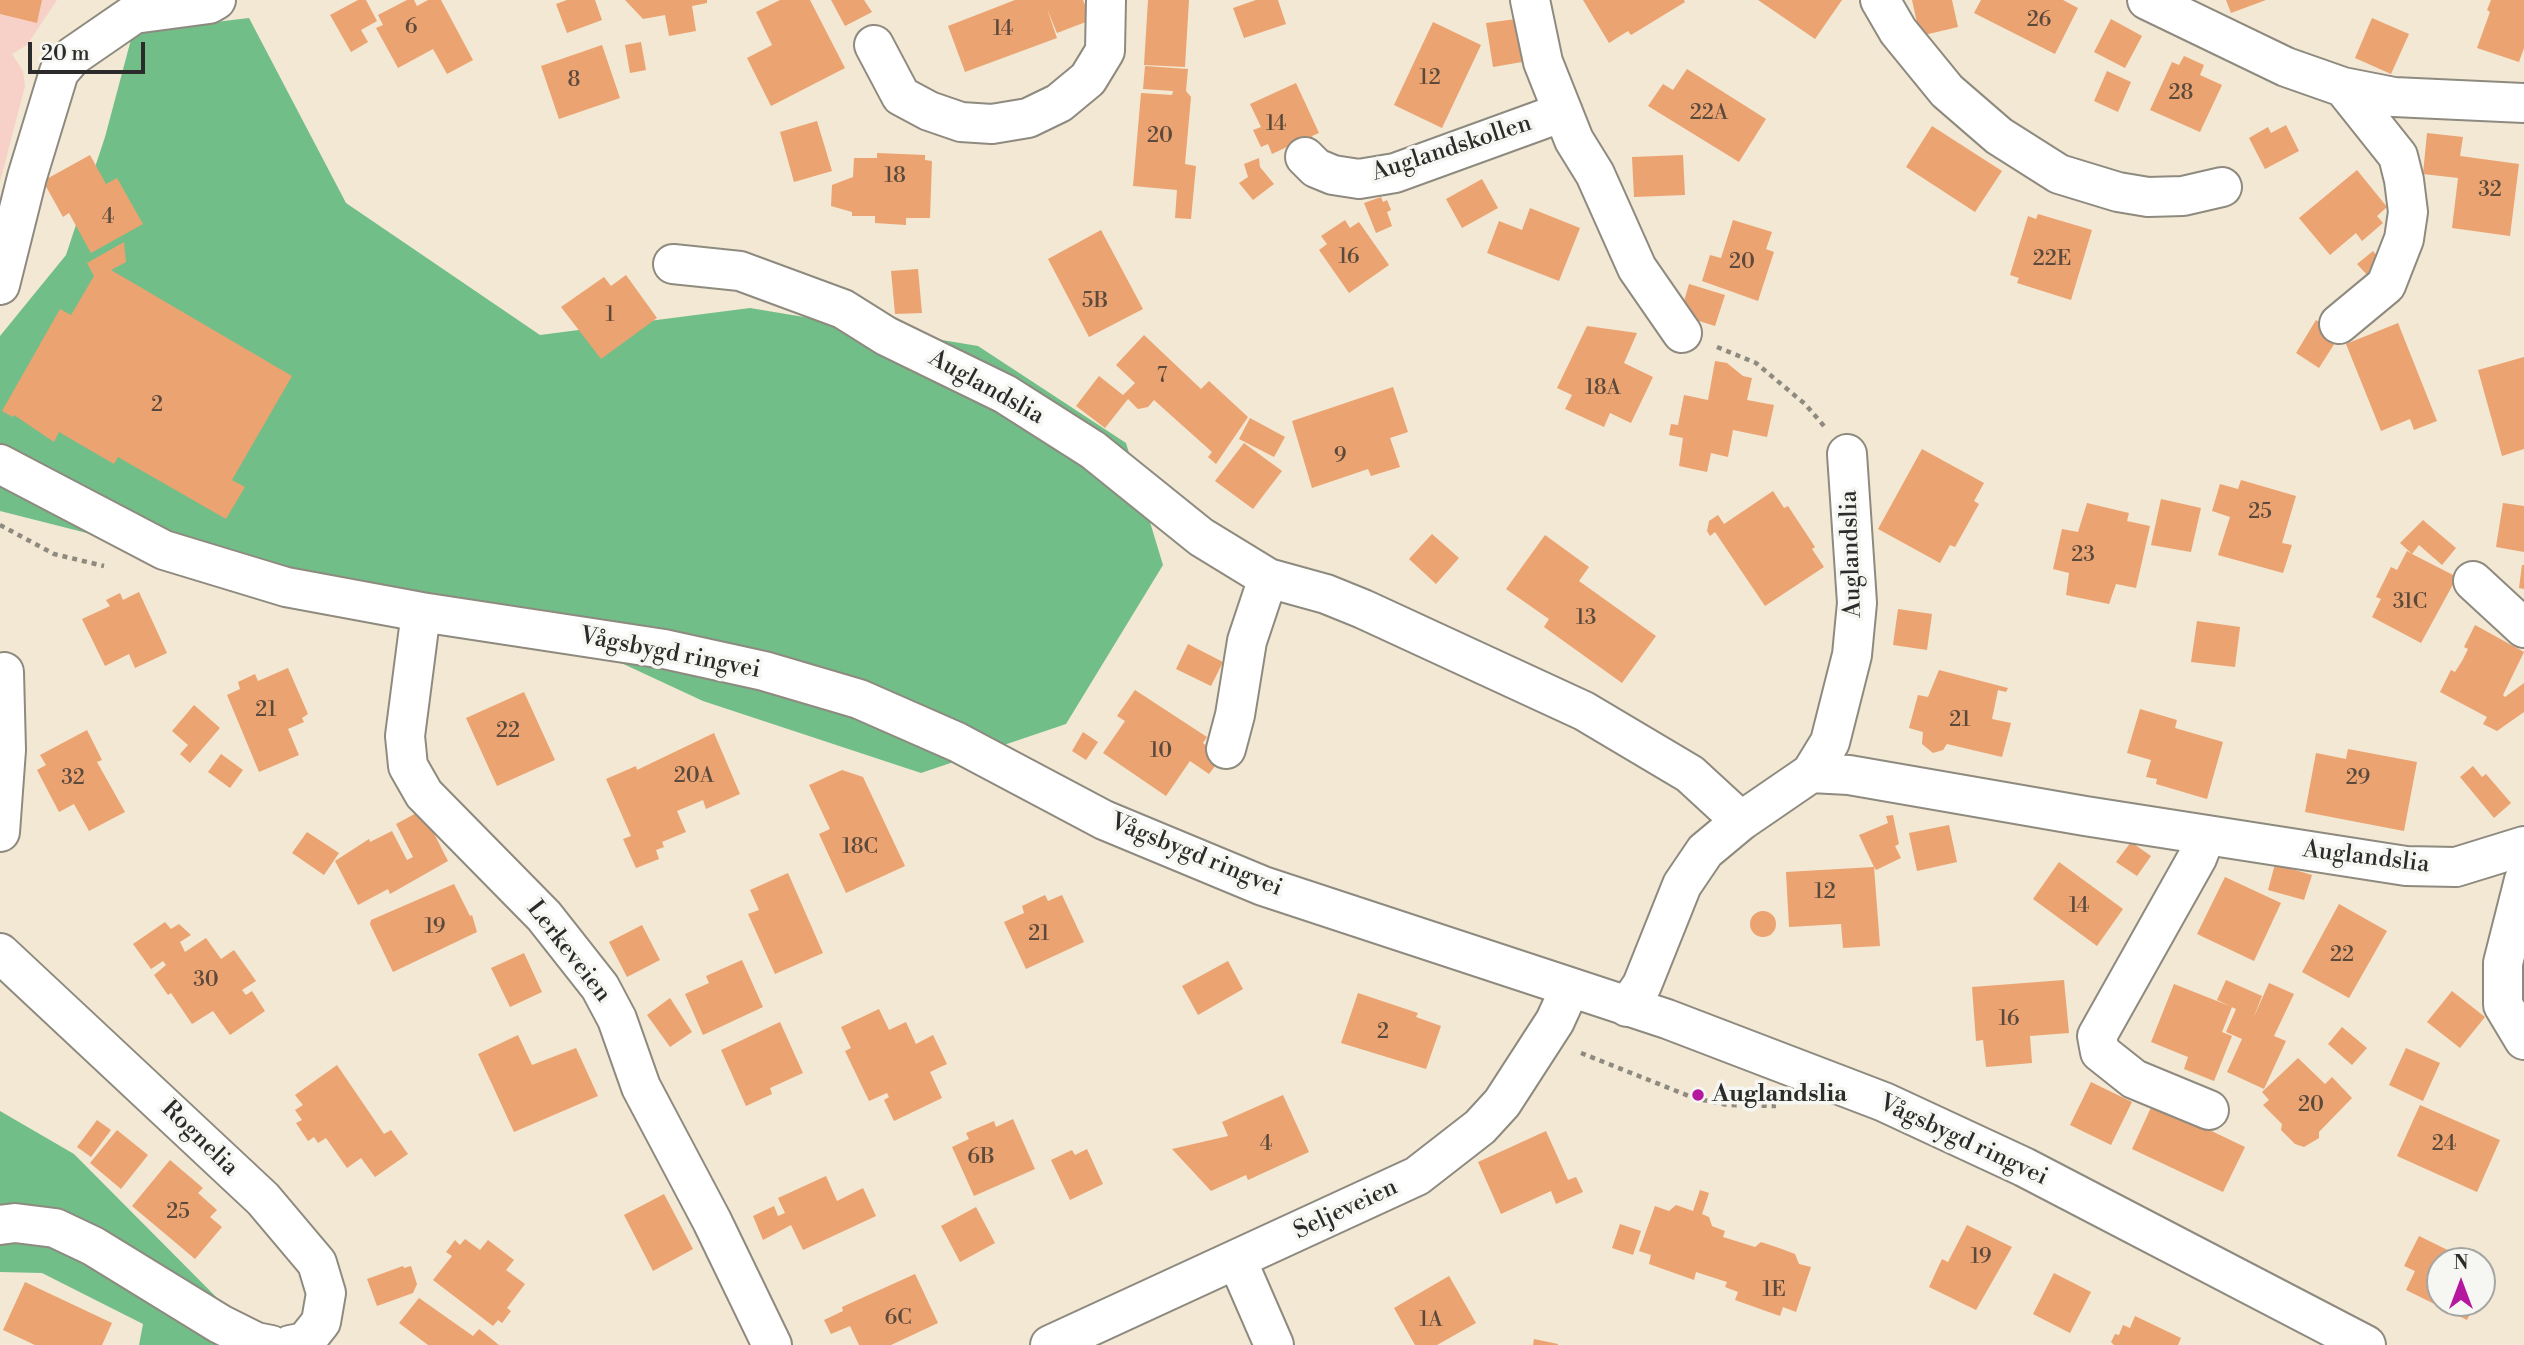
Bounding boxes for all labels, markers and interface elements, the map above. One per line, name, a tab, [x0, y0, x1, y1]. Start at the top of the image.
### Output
house number: 26	[2027, 8, 2051, 34]
house number: 6	[405, 15, 417, 41]
house number: 14	[993, 17, 1013, 43]
scale bar	[32, 28, 149, 72]
text: 20 m	[41, 41, 90, 67]
house number: 12	[1419, 66, 1441, 92]
house number: 8	[568, 68, 580, 94]
house number: 28	[2169, 81, 2193, 107]
house number: 22A	[1690, 101, 1728, 127]
street label: Auglandskollen	[1368, 110, 1536, 188]
house number: 14	[1266, 112, 1286, 138]
house number: 20	[1147, 124, 1173, 150]
house number: 18	[884, 164, 906, 190]
house number: 32	[2478, 178, 2502, 204]
house number: 4	[102, 205, 114, 231]
house number: 16	[1338, 245, 1360, 271]
house number: 22E	[2033, 247, 2071, 273]
house number: 20	[1729, 250, 1755, 276]
house number: 5B	[1082, 289, 1108, 315]
house number: 1	[605, 303, 615, 329]
street label: Auglandslia	[923, 345, 1049, 431]
house number: 7	[1157, 364, 1167, 390]
house number: 18A	[1585, 376, 1621, 402]
house number: 2	[151, 393, 163, 419]
house number: 9	[1334, 444, 1346, 470]
street label: Auglandslia	[1835, 490, 1869, 618]
house number: 25	[2248, 500, 2272, 526]
house number: 23	[2071, 543, 2095, 569]
house number: 31C	[2393, 590, 2427, 616]
house number: 13	[1576, 606, 1596, 632]
street label: Vågsbygd ringvei	[577, 622, 763, 686]
house number: 21	[255, 698, 277, 724]
house number: 21	[1949, 708, 1971, 734]
house number: 22	[496, 719, 520, 745]
house number: 10	[1150, 739, 1172, 765]
house number: 20A	[674, 764, 714, 790]
house number: 32	[61, 766, 85, 792]
house number: 29	[2346, 766, 2370, 792]
street label: Vågsbygd ringvei	[1106, 808, 1286, 904]
house number: 18C	[842, 835, 878, 861]
street label: Auglandslia	[2301, 836, 2431, 880]
house number: 12	[1814, 880, 1836, 906]
house number: 14	[2069, 894, 2089, 920]
street label: Lerkeveien	[520, 896, 616, 1008]
house number: 19	[424, 915, 446, 941]
house number: 21	[1028, 922, 1050, 948]
house number: 22	[2330, 943, 2354, 969]
house number: 30	[193, 968, 219, 994]
house number: 16	[1998, 1007, 2020, 1033]
house number: 2	[1377, 1020, 1389, 1046]
place label: Auglandslia	[1712, 1081, 1847, 1109]
marker: Auglandslia	[1690, 1087, 1706, 1103]
street label: Vågsbygd ringvei	[1874, 1089, 2052, 1193]
house number: 20	[2298, 1093, 2324, 1119]
street label: Rognelia	[155, 1095, 243, 1183]
house number: 4	[1260, 1132, 1272, 1158]
house number: 24	[2432, 1132, 2456, 1158]
house number: 6B	[967, 1145, 995, 1171]
street label: Seljeveien	[1290, 1173, 1402, 1247]
house number: 25	[166, 1200, 190, 1226]
house number: 19	[1970, 1245, 1992, 1271]
north arrow	[2426, 1247, 2496, 1317]
text: N	[2453, 1251, 2469, 1275]
house number: 1E	[1762, 1278, 1786, 1304]
house number: 6C	[884, 1306, 912, 1332]
house number: 1A	[1419, 1308, 1443, 1334]

